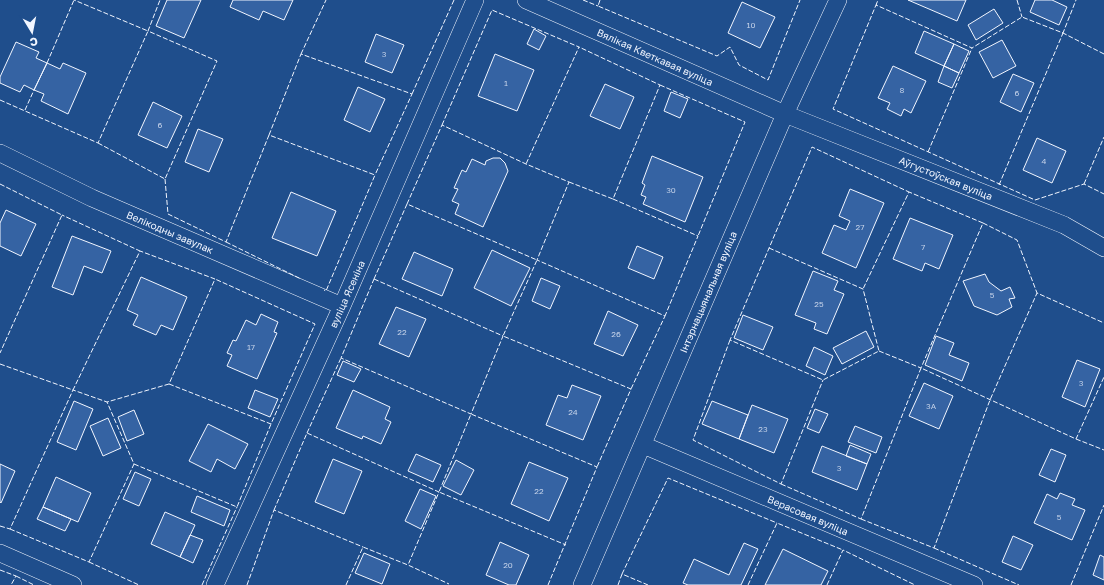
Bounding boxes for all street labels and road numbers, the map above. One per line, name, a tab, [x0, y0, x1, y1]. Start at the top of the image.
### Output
street label: Вялікая Кветкавая вуліца	[595, 26, 715, 88]
street label: Аўгустоўская вуліца	[898, 154, 994, 202]
street label: Велікодны завулак	[125, 208, 216, 256]
street label: Інтэрнацыянальная вуліца	[677, 229, 739, 355]
street label: вуліца Ясеніна	[327, 258, 367, 330]
street label: Верасовая вуліца	[766, 493, 850, 537]

